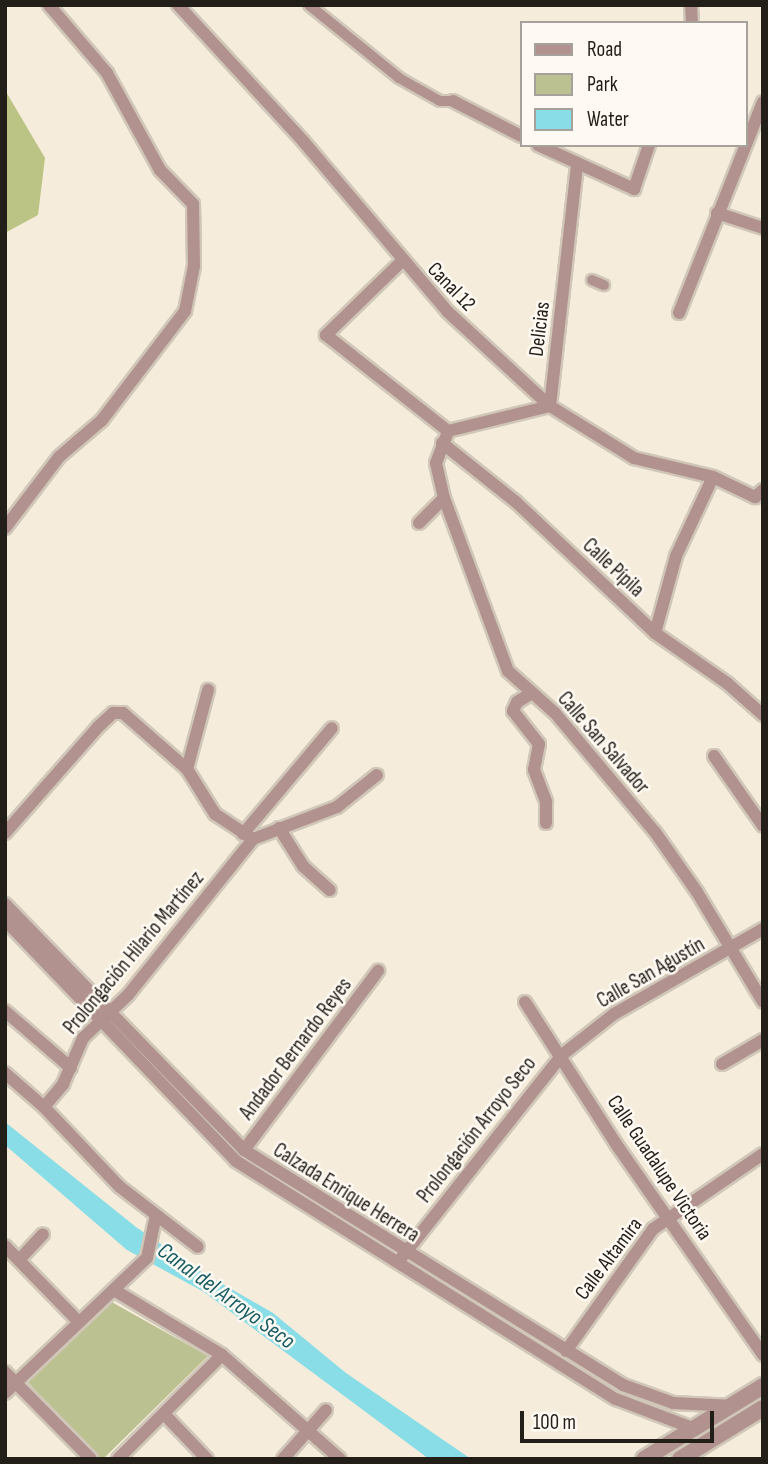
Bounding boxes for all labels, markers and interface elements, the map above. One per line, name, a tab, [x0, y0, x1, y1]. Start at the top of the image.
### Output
legend	[520, 21, 747, 147]
text: Road	[587, 37, 622, 62]
text: Park	[587, 72, 618, 97]
text: Water	[587, 107, 629, 132]
street label: Canal 12	[422, 257, 480, 317]
street label: Delicias	[524, 300, 556, 358]
street label: Calle Pípila	[577, 533, 649, 603]
street label: Calle San Salvador	[552, 687, 654, 799]
street label: Prolongación Hilario Martínez	[58, 866, 210, 1040]
street label: Calle San Agustín	[593, 932, 709, 1014]
street label: Andador Bernardo Reyes	[234, 973, 358, 1125]
street label: Prolongación Arroyo Seco	[412, 1052, 542, 1208]
street label: Calle Guadalupe Victoria	[601, 1091, 717, 1245]
street label: Calzada Enrique Herrera	[268, 1138, 424, 1248]
street label: Calle Altamira	[570, 1213, 648, 1305]
water label: Canal del Arroyo Seco	[152, 1237, 300, 1355]
scale bar	[523, 1398, 717, 1442]
text: 100 m	[533, 1410, 576, 1435]

